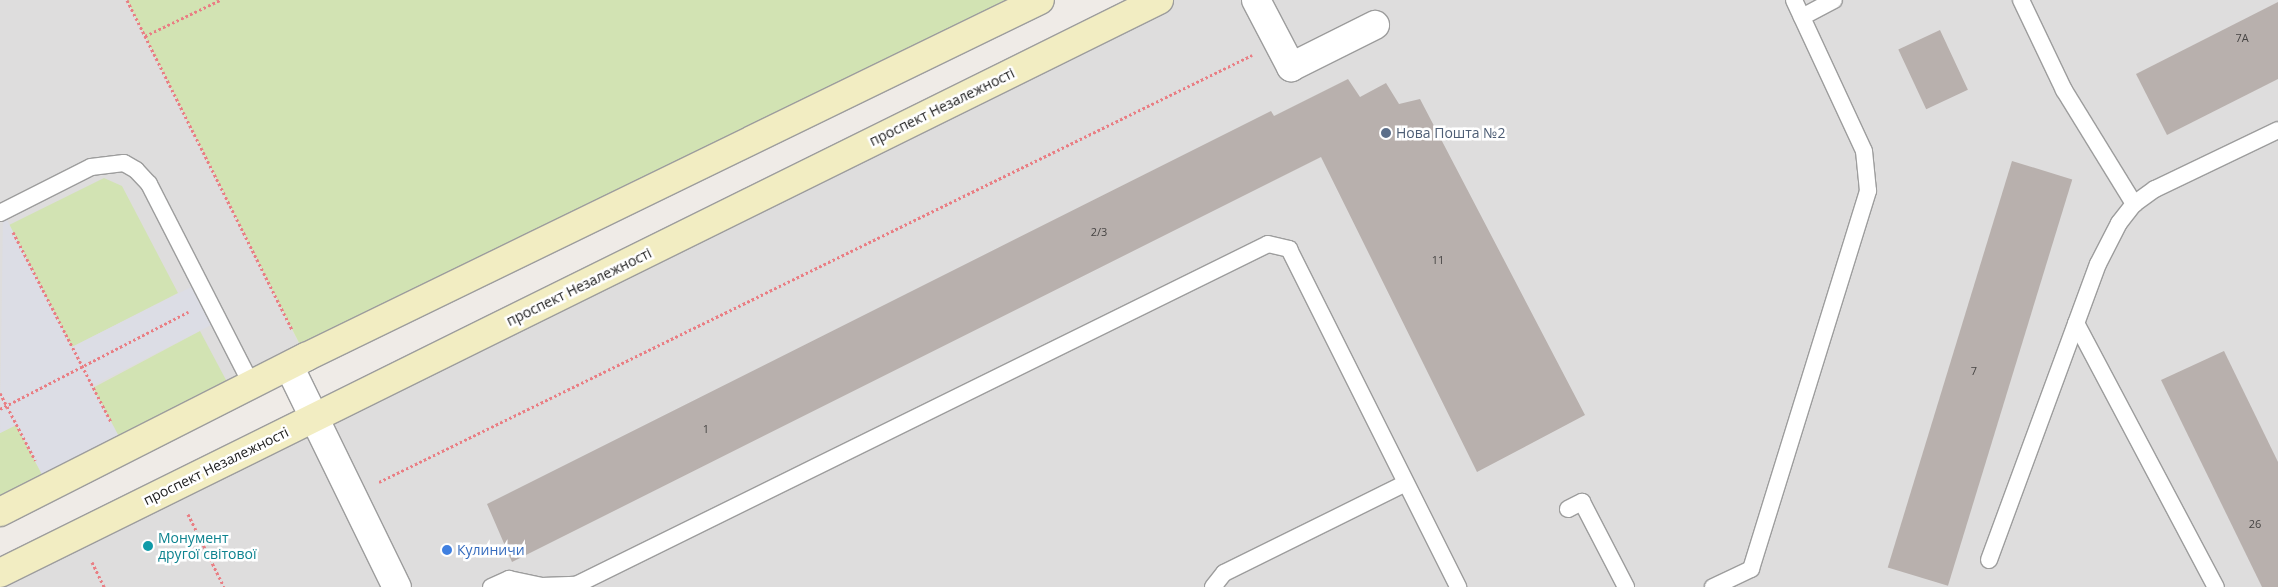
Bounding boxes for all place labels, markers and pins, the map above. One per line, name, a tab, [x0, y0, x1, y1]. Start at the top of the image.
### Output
place label: Нова Пошта №2	[1396, 125, 1506, 141]
marker: Нова Пошта №2	[1380, 127, 1392, 139]
place label: Монумент другої світової	[158, 530, 257, 562]
marker: Монумент другої світової	[142, 540, 154, 552]
place label: Кулиничи	[457, 542, 525, 558]
marker: Кулиничи	[441, 544, 453, 556]

